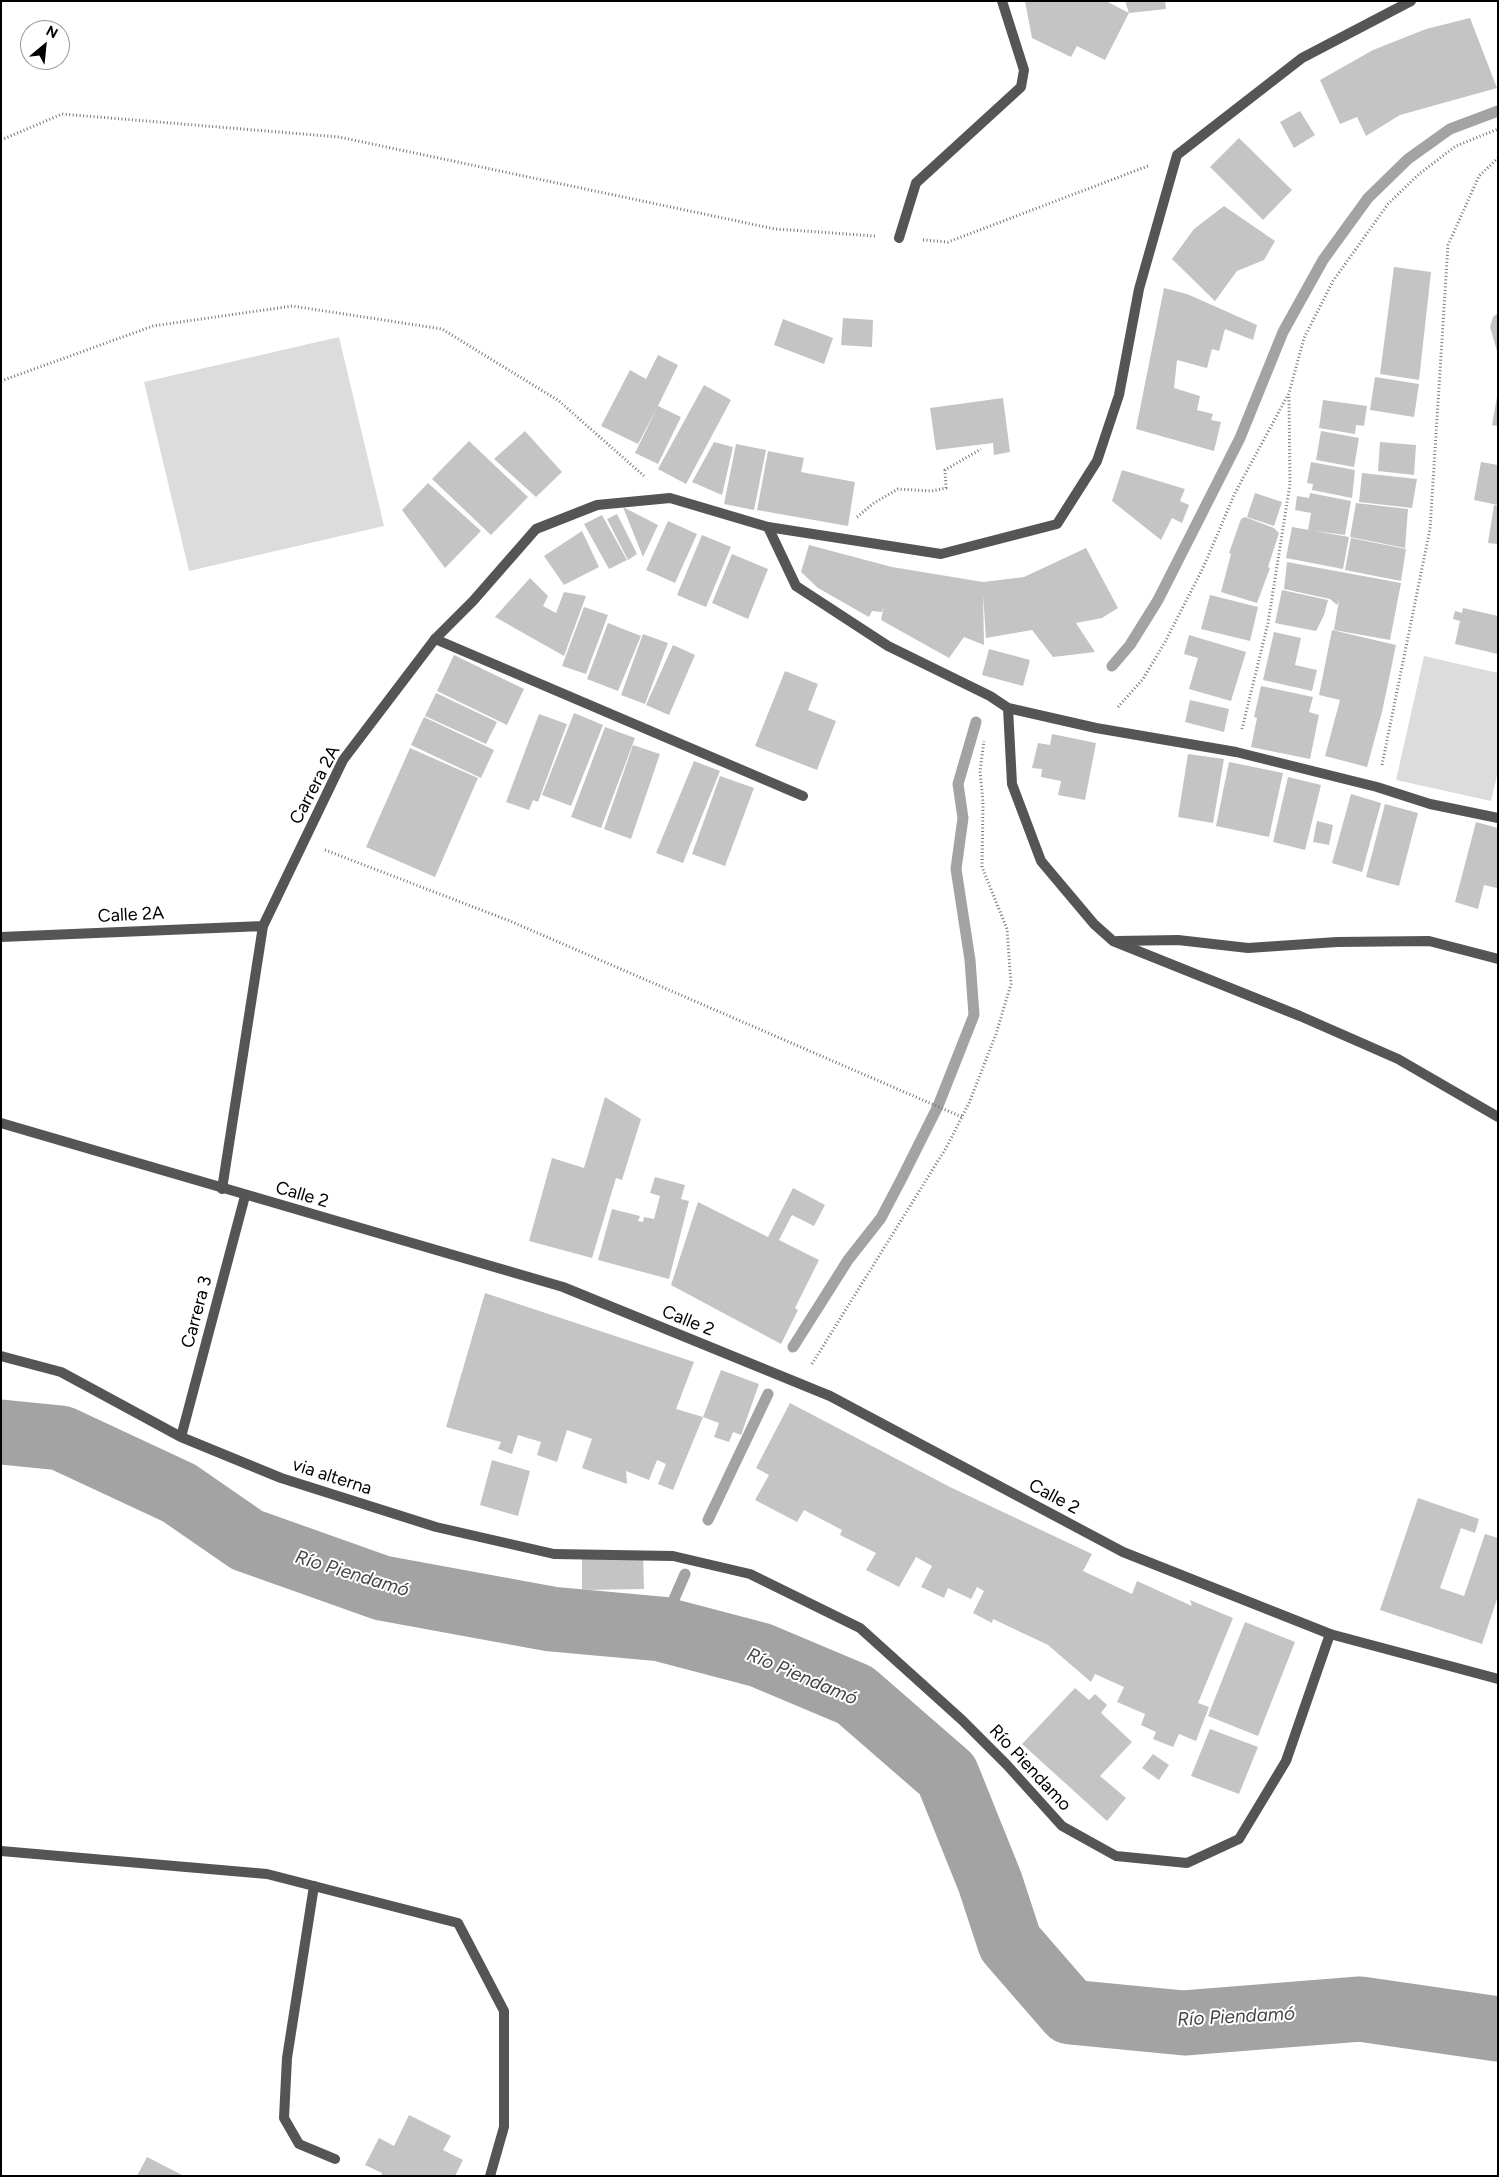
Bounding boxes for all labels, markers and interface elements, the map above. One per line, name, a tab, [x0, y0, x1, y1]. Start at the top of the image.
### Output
north arrow	[20, 20, 70, 70]
text: N	[43, 22, 61, 42]
street label: Carrera 2A	[285, 742, 345, 828]
street label: Calle 2A	[97, 902, 165, 928]
street label: Calle 2	[273, 1177, 331, 1213]
street label: Carrera 3	[177, 1274, 217, 1350]
street label: Calle 2	[659, 1301, 717, 1341]
street label: via alterna	[290, 1454, 374, 1500]
street label: Calle 2	[1025, 1475, 1083, 1519]
water label: Río Piendamó	[292, 1546, 412, 1602]
water label: Río Piendamó	[743, 1643, 861, 1711]
street label: Río Piendamo	[984, 1720, 1076, 1816]
water label: Río Piendamó	[1176, 2003, 1296, 2031]

